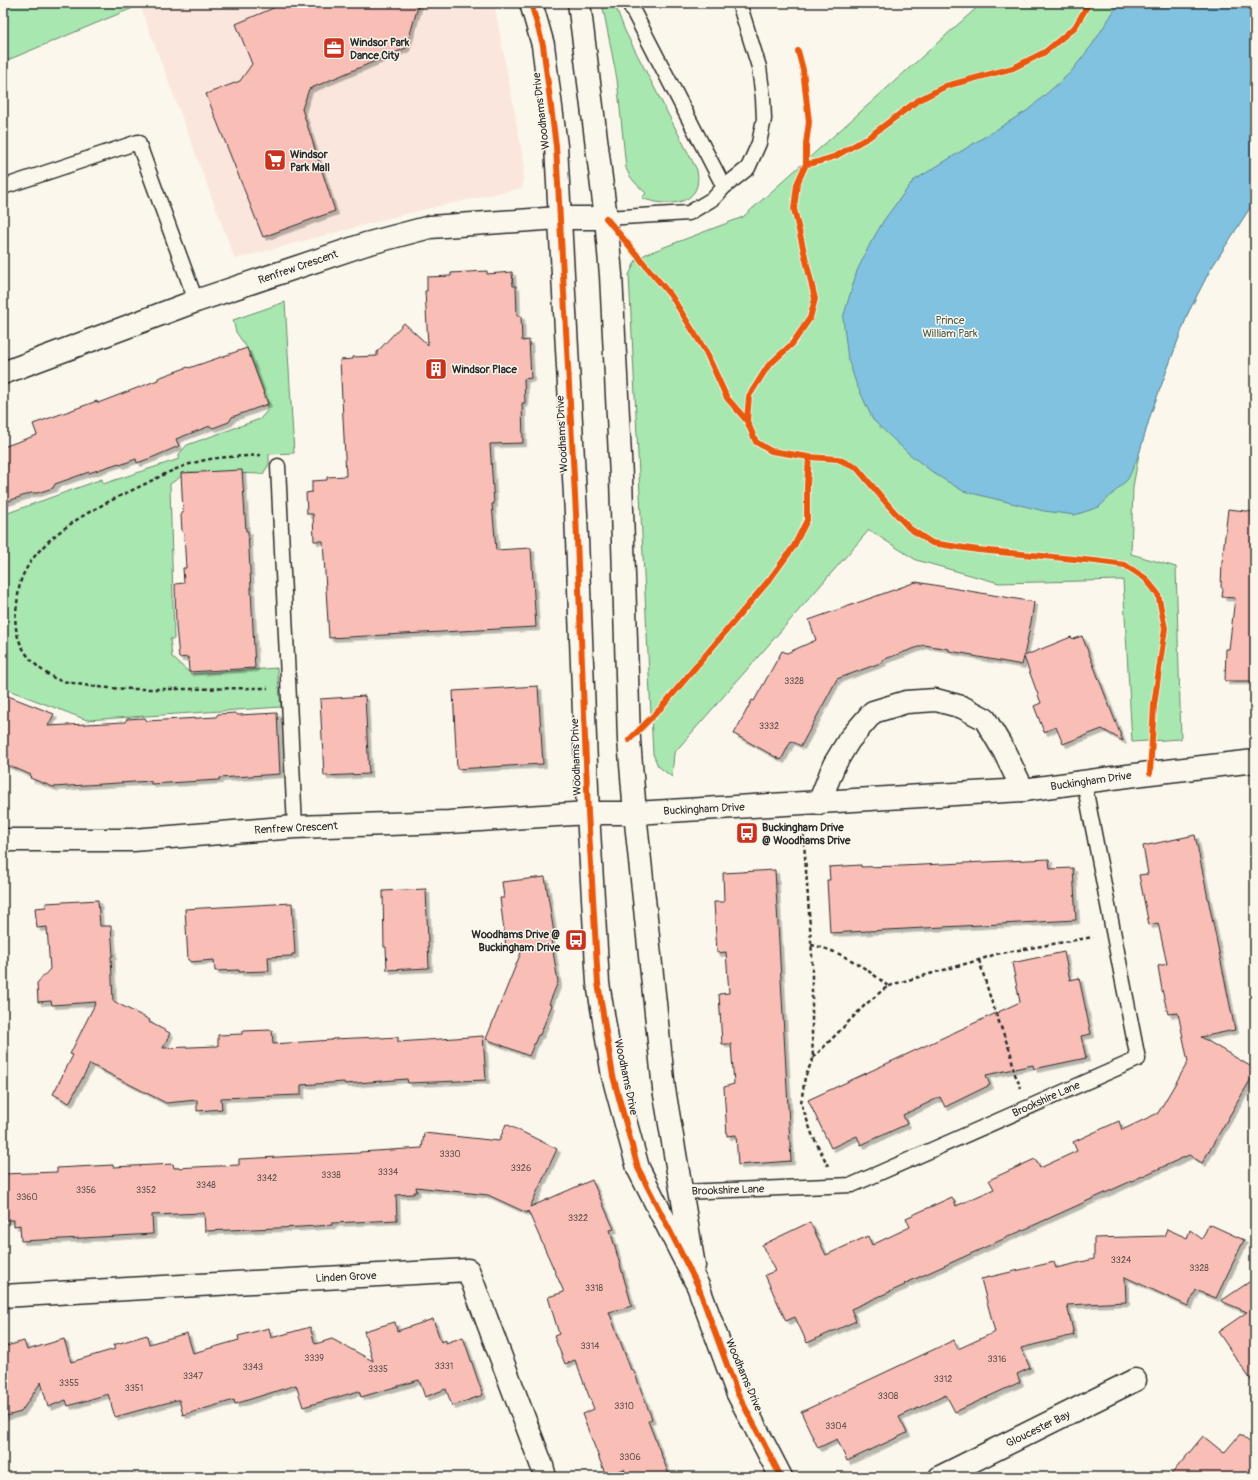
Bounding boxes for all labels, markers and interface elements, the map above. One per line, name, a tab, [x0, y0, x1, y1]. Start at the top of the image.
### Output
office icon: Windsor Park Dance City	[321, 35, 347, 61]
place label: Windsor Park Dance City	[350, 36, 410, 62]
street label: Woodhams Drive	[530, 71, 552, 150]
supermarket icon: Windsor Park Mall	[262, 147, 288, 173]
place label: Windsor Park Mall	[290, 148, 330, 174]
street label: Renfrew Crescent	[256, 247, 340, 287]
park label: Prince William Park	[922, 314, 978, 340]
building icon: Windsor Place	[423, 356, 449, 382]
place label: Windsor Place	[452, 363, 517, 376]
street label: Woodhams Drive	[553, 394, 571, 473]
house number: 3328	[784, 676, 804, 687]
street label: Woodhams Drive	[568, 718, 584, 796]
house number: 3332	[759, 721, 779, 732]
street label: Buckingham Drive	[1050, 769, 1133, 793]
street label: Buckingham Drive	[663, 800, 746, 818]
street label: Renfrew Crescent	[254, 819, 339, 837]
bus stop icon: Buckingham Drive @ Woodhams Drive	[734, 820, 760, 846]
place label: Buckingham Drive @ Woodhams Drive	[762, 821, 851, 847]
bus stop icon: Woodhams Drive @ Buckingham Drive	[563, 927, 589, 953]
place label: Woodhams Drive @ Buckingham Drive	[472, 928, 561, 954]
street label: Woodhams Drive	[612, 1038, 641, 1117]
street label: Brookshire Lane	[1010, 1078, 1082, 1120]
house number: 3330	[439, 1149, 461, 1160]
house number: 3326	[511, 1163, 531, 1174]
house number: 3334	[378, 1167, 399, 1178]
house number: 3338	[321, 1170, 341, 1181]
house number: 3342	[257, 1173, 277, 1184]
house number: 3348	[196, 1180, 216, 1191]
street label: Brookshire Lane	[691, 1182, 765, 1198]
house number: 3356	[76, 1185, 96, 1196]
house number: 3352	[136, 1185, 156, 1196]
house number: 3360	[16, 1192, 38, 1203]
house number: 3322	[568, 1213, 588, 1224]
house number: 3324	[1111, 1255, 1132, 1266]
house number: 3328	[1189, 1263, 1209, 1274]
street label: Linden Grove	[315, 1269, 377, 1285]
house number: 3318	[585, 1283, 604, 1294]
street label: Woodhams Drive	[723, 1337, 765, 1414]
house number: 3314	[581, 1341, 600, 1352]
house number: 3339	[304, 1353, 324, 1364]
house number: 3316	[988, 1354, 1006, 1365]
house number: 3331	[435, 1361, 453, 1372]
house number: 3343	[243, 1362, 263, 1373]
house number: 3335	[368, 1364, 388, 1375]
house number: 3347	[183, 1371, 203, 1382]
house number: 3312	[934, 1374, 952, 1385]
house number: 3355	[59, 1378, 79, 1389]
house number: 3351	[125, 1383, 143, 1394]
house number: 3308	[878, 1391, 899, 1402]
house number: 3310	[614, 1401, 634, 1412]
street label: Gloucester Bay	[1004, 1408, 1072, 1450]
house number: 3304	[825, 1421, 847, 1432]
house number: 3306	[619, 1452, 641, 1463]

